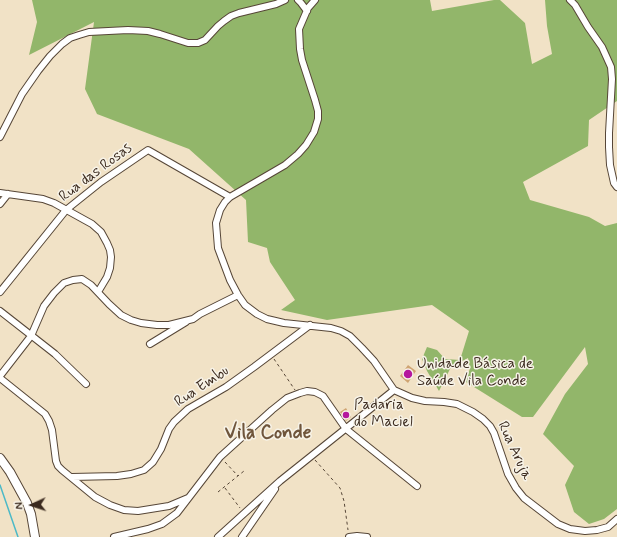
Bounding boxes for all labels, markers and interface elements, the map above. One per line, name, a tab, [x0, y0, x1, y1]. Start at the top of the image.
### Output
street label: Rua das Rosas	[56, 140, 136, 206]
place label: Unidade Básica de Saúde Vila Conde	[417, 356, 533, 391]
street label: Rua Embu	[171, 362, 233, 412]
marker: Unidade Básica de Saúde Vila Conde	[402, 368, 414, 380]
place label: Padaria do Maciel	[354, 397, 413, 432]
marker: Padaria do Maciel	[341, 410, 351, 420]
street label: Rua Aruja	[493, 419, 535, 483]
district label: Vila Conde	[225, 423, 311, 445]
north arrow	[12, 485, 52, 525]
text: N	[13, 502, 27, 510]

